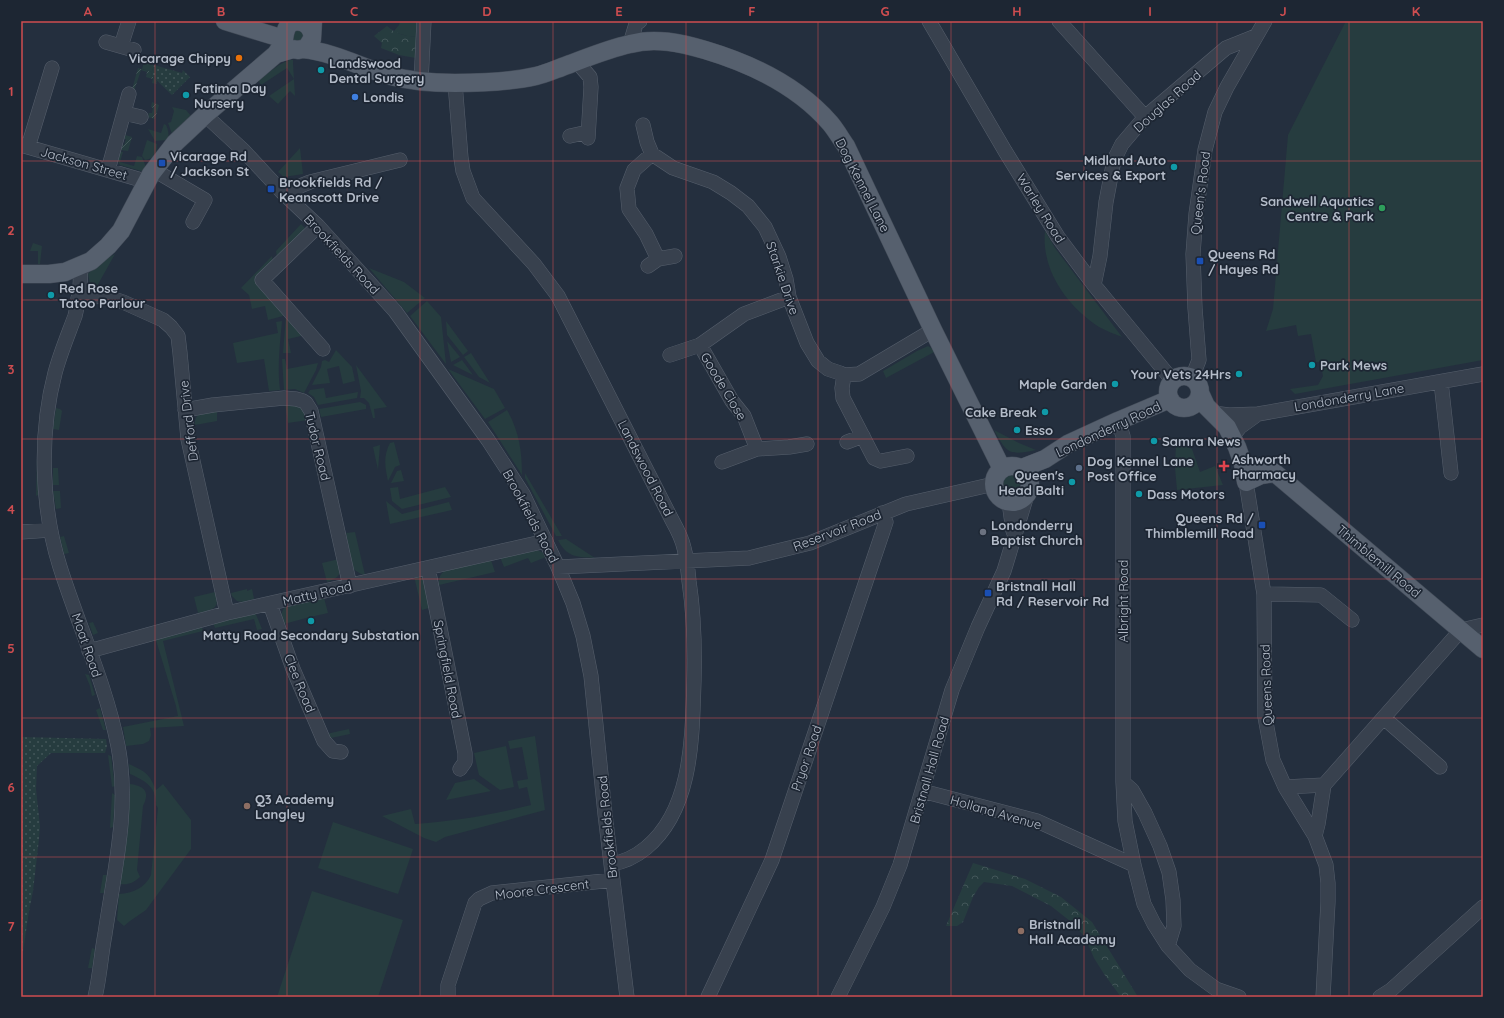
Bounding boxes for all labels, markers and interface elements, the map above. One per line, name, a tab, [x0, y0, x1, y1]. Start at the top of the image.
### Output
text: A	[84, 3, 93, 19]
text: B	[217, 3, 225, 19]
text: C	[350, 3, 358, 19]
text: D	[482, 3, 492, 19]
text: E	[615, 3, 623, 19]
text: F	[748, 3, 756, 19]
text: G	[880, 3, 890, 19]
text: H	[1012, 3, 1022, 19]
text: I	[1148, 3, 1152, 19]
text: J	[1279, 3, 1287, 19]
text: K	[1412, 3, 1421, 19]
place label: Vicarage Chippy	[128, 50, 231, 66]
marker: Vicarage Chippy	[234, 53, 244, 63]
place label: Landswood Dental Surgery	[329, 55, 424, 86]
marker: Landswood Dental Surgery	[316, 65, 326, 75]
street label: Douglas Road	[1130, 66, 1204, 136]
place label: Fatima Day Nursery	[194, 80, 266, 111]
text: 1	[8, 83, 14, 99]
place label: Londis	[363, 89, 404, 105]
marker: Fatima Day Nursery	[181, 90, 191, 100]
marker: Londis	[350, 92, 360, 102]
street label: Dog Kennel Lane	[832, 135, 894, 235]
street label: Jackson Street	[39, 143, 129, 183]
place label: Vicarage Rd / Jackson St	[170, 148, 249, 179]
street label: Queen's Road	[1187, 150, 1213, 236]
place label: Midland Auto Services & Export	[1056, 152, 1166, 183]
marker: Vicarage Rd / Jackson St	[157, 158, 167, 168]
marker: Midland Auto Services & Export	[1169, 162, 1179, 172]
street label: Warley Road	[1013, 170, 1069, 246]
place label: Brookfields Rd / Keanscott Drive	[279, 174, 382, 205]
marker: Brookfields Rd / Keanscott Drive	[266, 184, 276, 194]
place label: Sandwell Aquatics Centre & Park	[1260, 193, 1374, 224]
marker: Sandwell Aquatics Centre & Park	[1377, 203, 1387, 213]
street label: Brookfields Road	[301, 211, 383, 297]
text: 2	[7, 222, 15, 238]
street label: Starkie Drive	[763, 239, 803, 317]
place label: Queens Rd / Hayes Rd	[1208, 246, 1279, 277]
marker: Queens Rd / Hayes Rd	[1195, 256, 1205, 266]
place label: Red Rose Tatoo Parlour	[59, 280, 146, 311]
marker: Red Rose Tatoo Parlour	[46, 290, 56, 300]
street label: Goode Close	[698, 349, 750, 423]
place label: Park Mews	[1320, 357, 1387, 373]
marker: Park Mews	[1307, 360, 1317, 370]
text: 3	[8, 361, 15, 377]
place label: Your Vets 24Hrs	[1131, 366, 1231, 382]
marker: Your Vets 24Hrs	[1234, 369, 1244, 379]
place label: Maple Garden	[1019, 376, 1107, 392]
marker: Maple Garden	[1110, 379, 1120, 389]
street label: Londonderry Lane	[1293, 379, 1405, 415]
street label: Defford Drive	[175, 380, 201, 462]
street label: Londonderry Road	[1053, 398, 1163, 460]
place label: Cake Break	[965, 404, 1037, 420]
marker: Cake Break	[1040, 407, 1050, 417]
street label: Tudor Road	[302, 410, 334, 482]
street label: Landswood Road	[615, 417, 677, 519]
place label: Esso	[1025, 422, 1053, 438]
marker: Esso	[1012, 425, 1022, 435]
place label: Samra News	[1162, 433, 1241, 449]
marker: Samra News	[1149, 436, 1159, 446]
place label: Ashworth Pharmacy	[1232, 451, 1296, 482]
place label: Dog Kennel Lane Post Office	[1087, 453, 1194, 484]
marker: Ashworth Pharmacy	[1219, 461, 1229, 471]
marker: Dog Kennel Lane Post Office	[1074, 463, 1084, 473]
street label: Brookfields Road	[500, 467, 562, 565]
place label: Queen's Head Balti	[998, 467, 1064, 498]
marker: Queen's Head Balti	[1067, 477, 1077, 487]
place label: Dass Motors	[1147, 486, 1225, 502]
marker: Dass Motors	[1134, 489, 1144, 499]
text: 4	[7, 501, 15, 517]
street label: Reservoir Road	[791, 506, 883, 554]
place label: Queens Rd / Thimblemill Road	[1145, 510, 1254, 541]
place label: Londonderry Baptist Church	[991, 517, 1083, 548]
marker: Queens Rd / Thimblemill Road	[1257, 520, 1267, 530]
street label: Thimblemill Road	[1334, 521, 1424, 601]
marker: Londonderry Baptist Church	[978, 527, 988, 537]
street label: Albright Road	[1115, 560, 1131, 642]
street label: Matty Road	[281, 577, 353, 609]
place label: Bristnall Hall Rd / Reservoir Rd	[996, 578, 1109, 609]
marker: Bristnall Hall Rd / Reservoir Rd	[983, 588, 993, 598]
street label: Moat Road	[69, 611, 105, 679]
marker: Matty Road Secondary Substation	[306, 616, 316, 626]
street label: Springfield Road	[431, 618, 465, 720]
place label: Matty Road Secondary Substation	[203, 627, 419, 643]
text: 5	[7, 640, 15, 656]
street label: Queens Road	[1257, 644, 1275, 726]
street label: Clee Road	[281, 651, 319, 715]
street label: Bristnall Hall Road	[906, 715, 952, 825]
street label: Pryor Road	[787, 723, 825, 793]
street label: Brookfields Road	[594, 775, 620, 879]
text: 6	[7, 779, 15, 795]
place label: Q3 Academy Langley	[255, 791, 334, 822]
street label: Holland Avenue	[948, 791, 1044, 833]
marker: Q3 Academy Langley	[242, 801, 252, 811]
street label: Moore Crescent	[494, 875, 590, 903]
place label: Bristnall Hall Academy	[1029, 916, 1116, 947]
text: 7	[7, 918, 15, 934]
marker: Bristnall Hall Academy	[1016, 926, 1026, 936]

